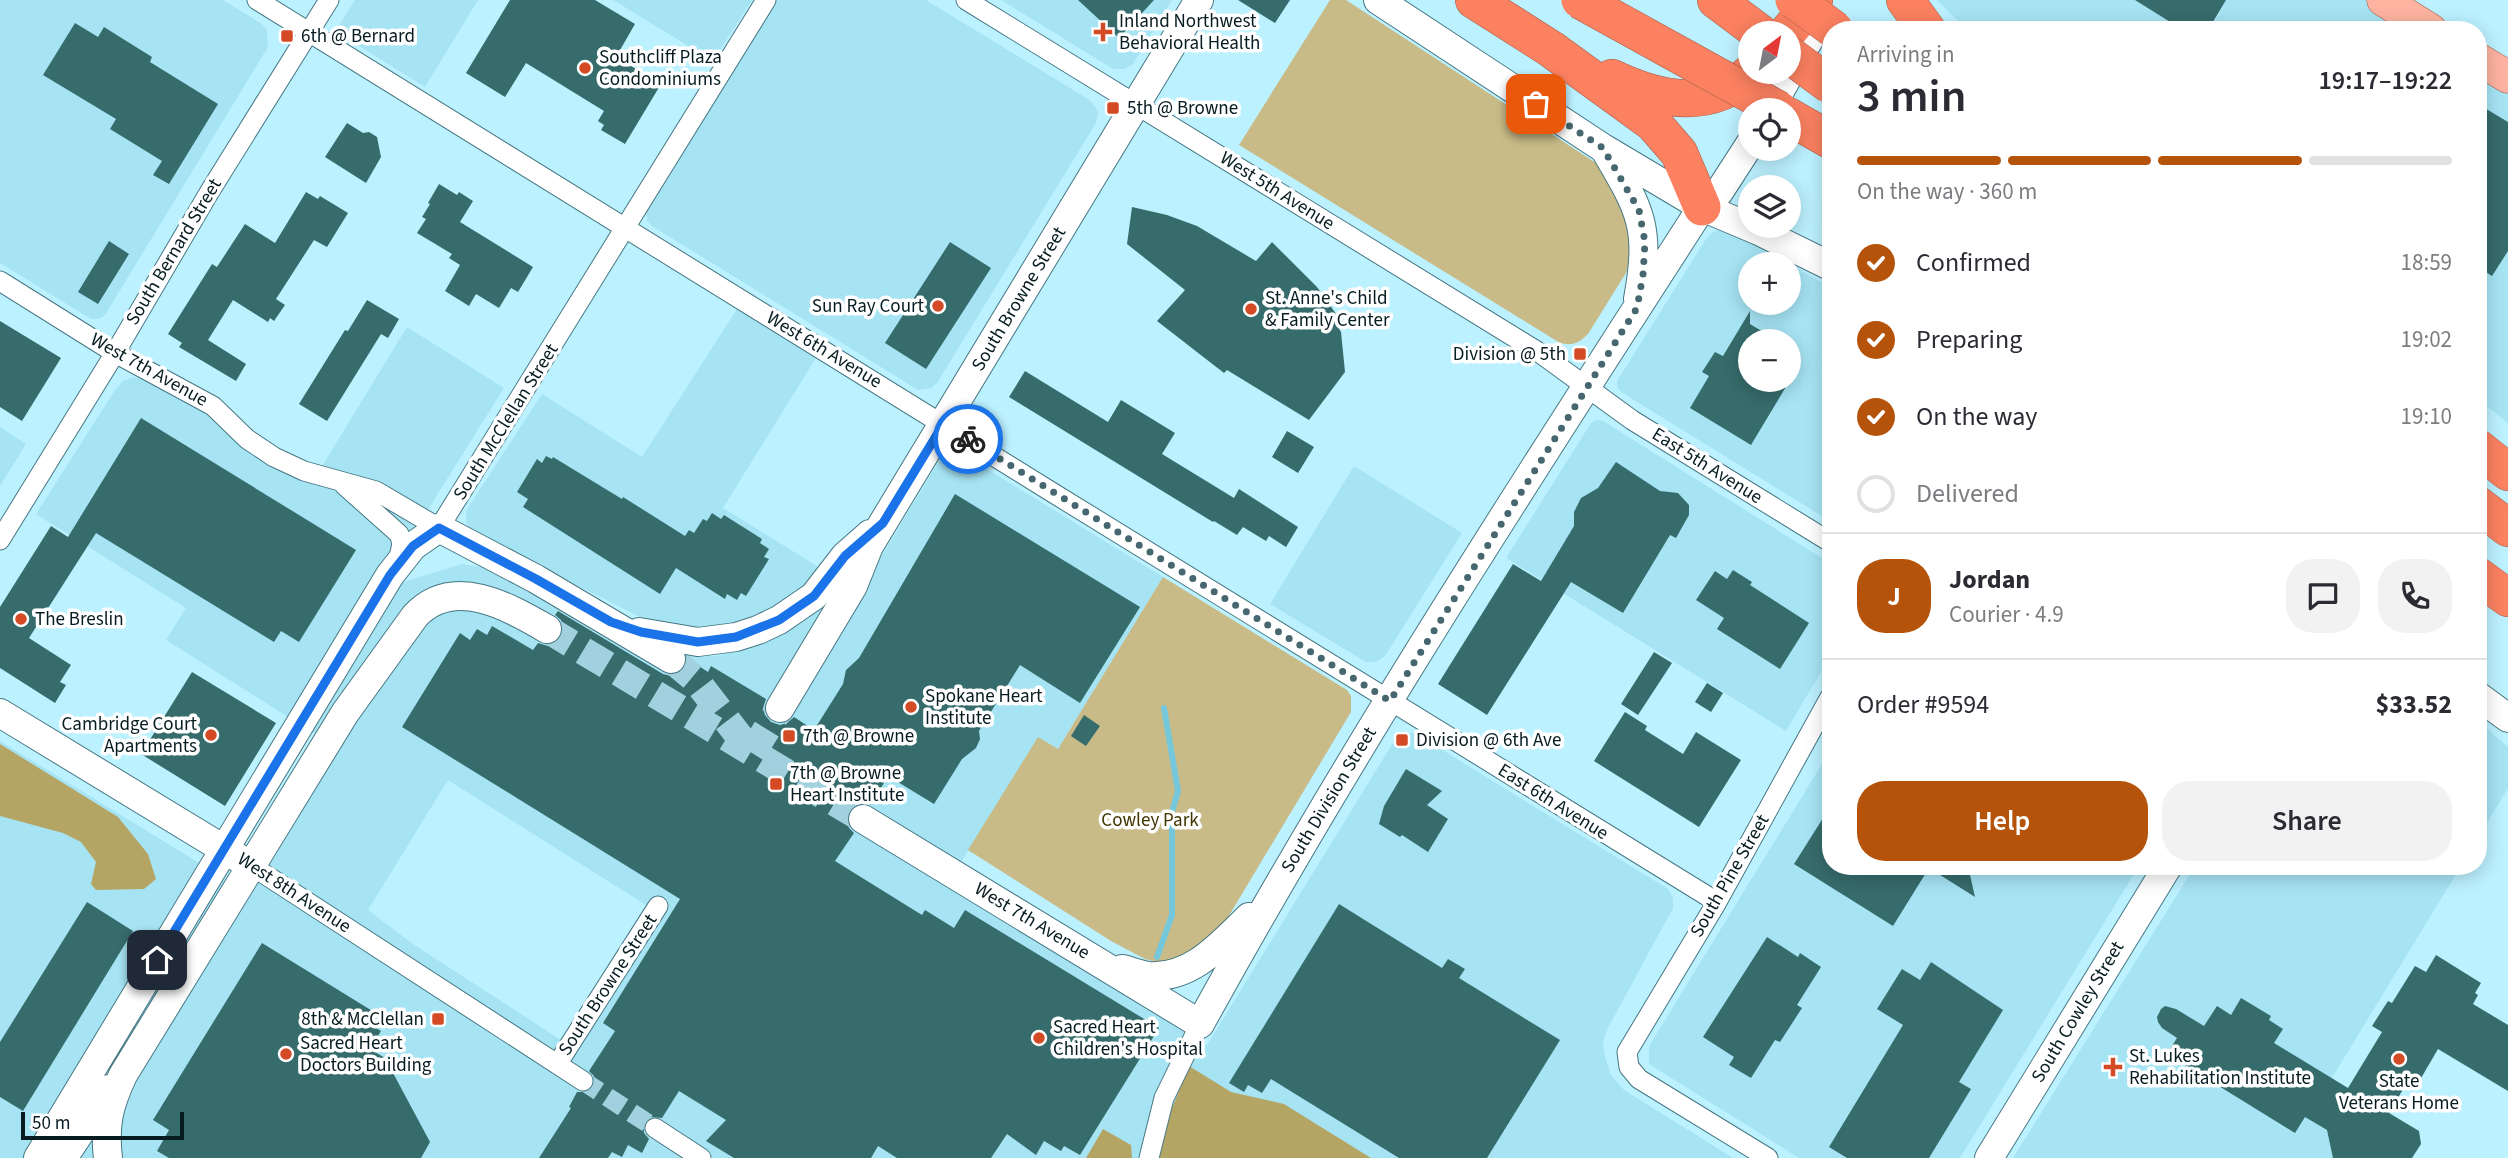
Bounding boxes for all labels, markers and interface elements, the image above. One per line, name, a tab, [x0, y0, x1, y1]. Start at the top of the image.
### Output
place label: Inland Northwest Behavioral Health	[1119, 8, 1260, 57]
north arrow	[1738, 21, 1801, 84]
map controls	[1738, 21, 1801, 392]
marker: Inland Northwest Behavioral Health	[1093, 22, 1113, 42]
place label: 6th @ Bernard	[301, 23, 415, 50]
marker: 6th @ Bernard	[279, 28, 295, 44]
text: Arriving in	[1857, 38, 1955, 71]
place label: Southcliff Plaza Condominiums	[599, 44, 722, 93]
marker: Southcliff Plaza Condominiums	[577, 60, 593, 76]
text: 19:17–19:22	[2319, 62, 2452, 99]
text: 3 min	[1857, 64, 1966, 129]
pin	[1506, 74, 1566, 134]
icon: bag	[1517, 85, 1555, 123]
place label: 5th @ Browne	[1127, 95, 1238, 122]
button: locate	[1738, 98, 1801, 161]
marker: 5th @ Browne	[1105, 100, 1121, 116]
street label: West 5th Avenue	[1214, 145, 1340, 237]
street label: South Bernard Street	[119, 173, 229, 330]
button: layers	[1738, 175, 1801, 238]
text: On the way · 360 m	[1857, 175, 2037, 208]
street label: South Browne Street	[965, 221, 1073, 376]
icon: check	[1857, 244, 1895, 282]
text: Confirmed	[1916, 244, 2031, 281]
text: 18:59	[2401, 246, 2452, 279]
button: +	[1738, 252, 1801, 315]
place label: St. Anne's Child & Family Center	[1265, 285, 1390, 334]
place label: Sun Ray Court	[812, 293, 925, 320]
marker: Sun Ray Court	[930, 298, 946, 314]
marker: St. Anne's Child & Family Center	[1243, 301, 1259, 317]
street label: West 6th Avenue	[761, 305, 887, 395]
icon: check	[1857, 321, 1895, 359]
text: Preparing	[1916, 321, 2022, 358]
text: 19:02	[2401, 323, 2452, 356]
street label: West 7th Avenue	[85, 327, 213, 413]
button: −	[1738, 329, 1801, 392]
street label: South McClellan Street	[447, 338, 565, 505]
place label: Division @ 5th	[1453, 341, 1566, 368]
marker: Division @ 5th	[1572, 346, 1588, 362]
icon: check	[1857, 398, 1895, 436]
text: On the way	[1916, 398, 2037, 435]
text: 19:10	[2401, 400, 2452, 433]
courier	[933, 404, 1003, 474]
icon: bike	[949, 420, 987, 458]
street label: East 5th Avenue	[1646, 421, 1768, 511]
text: Delivered	[1916, 475, 2019, 512]
button: chat	[2286, 559, 2360, 633]
button: phone	[2378, 559, 2452, 633]
text: Jordan	[1949, 561, 2030, 598]
text: J	[1887, 578, 1901, 615]
text: Courier · 4.9	[1949, 598, 2064, 631]
place label: The Breslin	[35, 606, 124, 633]
marker: The Breslin	[13, 611, 29, 627]
place label: Spokane Heart Institute	[925, 683, 1043, 732]
text: Order #9594	[1857, 686, 1989, 723]
text: $33.52	[2376, 686, 2452, 723]
marker: Spokane Heart Institute	[903, 699, 919, 715]
place label: Cambridge Court Apartments	[61, 711, 198, 760]
street label: South Division Street	[1275, 721, 1384, 878]
place label: 7th @ Browne	[803, 723, 914, 750]
marker: Cambridge Court Apartments	[203, 727, 219, 743]
place label: Division @ 6th Ave	[1416, 727, 1561, 754]
marker: 7th @ Browne	[781, 728, 797, 744]
marker: Division @ 6th Ave	[1394, 732, 1410, 748]
street label: East 6th Avenue	[1492, 757, 1614, 847]
place label: 7th @ Browne Heart Institute	[790, 760, 904, 809]
marker: 7th @ Browne Heart Institute	[768, 776, 784, 792]
button: Help	[1857, 781, 2148, 861]
button: Share	[2162, 781, 2452, 861]
park label: Cowley Park	[1101, 807, 1199, 834]
street label: South Pine Street	[1684, 809, 1776, 943]
street label: West 8th Avenue	[232, 846, 356, 940]
street label: West 7th Avenue	[969, 876, 1095, 966]
street label: South Browne Street	[552, 908, 664, 1061]
pin	[127, 930, 187, 990]
street label: South Cowley Street	[2025, 936, 2131, 1088]
icon: home	[138, 941, 176, 979]
place label: 8th & McClellan	[301, 1006, 424, 1033]
marker: 8th & McClellan	[430, 1011, 446, 1027]
place label: Sacred Heart Children's Hospital	[1053, 1014, 1203, 1063]
place label: Sacred Heart Doctors Building	[300, 1030, 432, 1079]
marker: Sacred Heart Children's Hospital	[1031, 1030, 1047, 1046]
place label: St. Lukes Rehabilitation Institute	[2129, 1043, 2311, 1092]
marker: Sacred Heart Doctors Building	[278, 1046, 294, 1062]
marker: State Veterans Home	[2391, 1051, 2407, 1067]
marker: St. Lukes Rehabilitation Institute	[2103, 1057, 2123, 1077]
place label: State Veterans Home	[2339, 1068, 2459, 1117]
scale bar	[21, 1109, 184, 1141]
text: 50 m	[32, 1110, 70, 1137]

